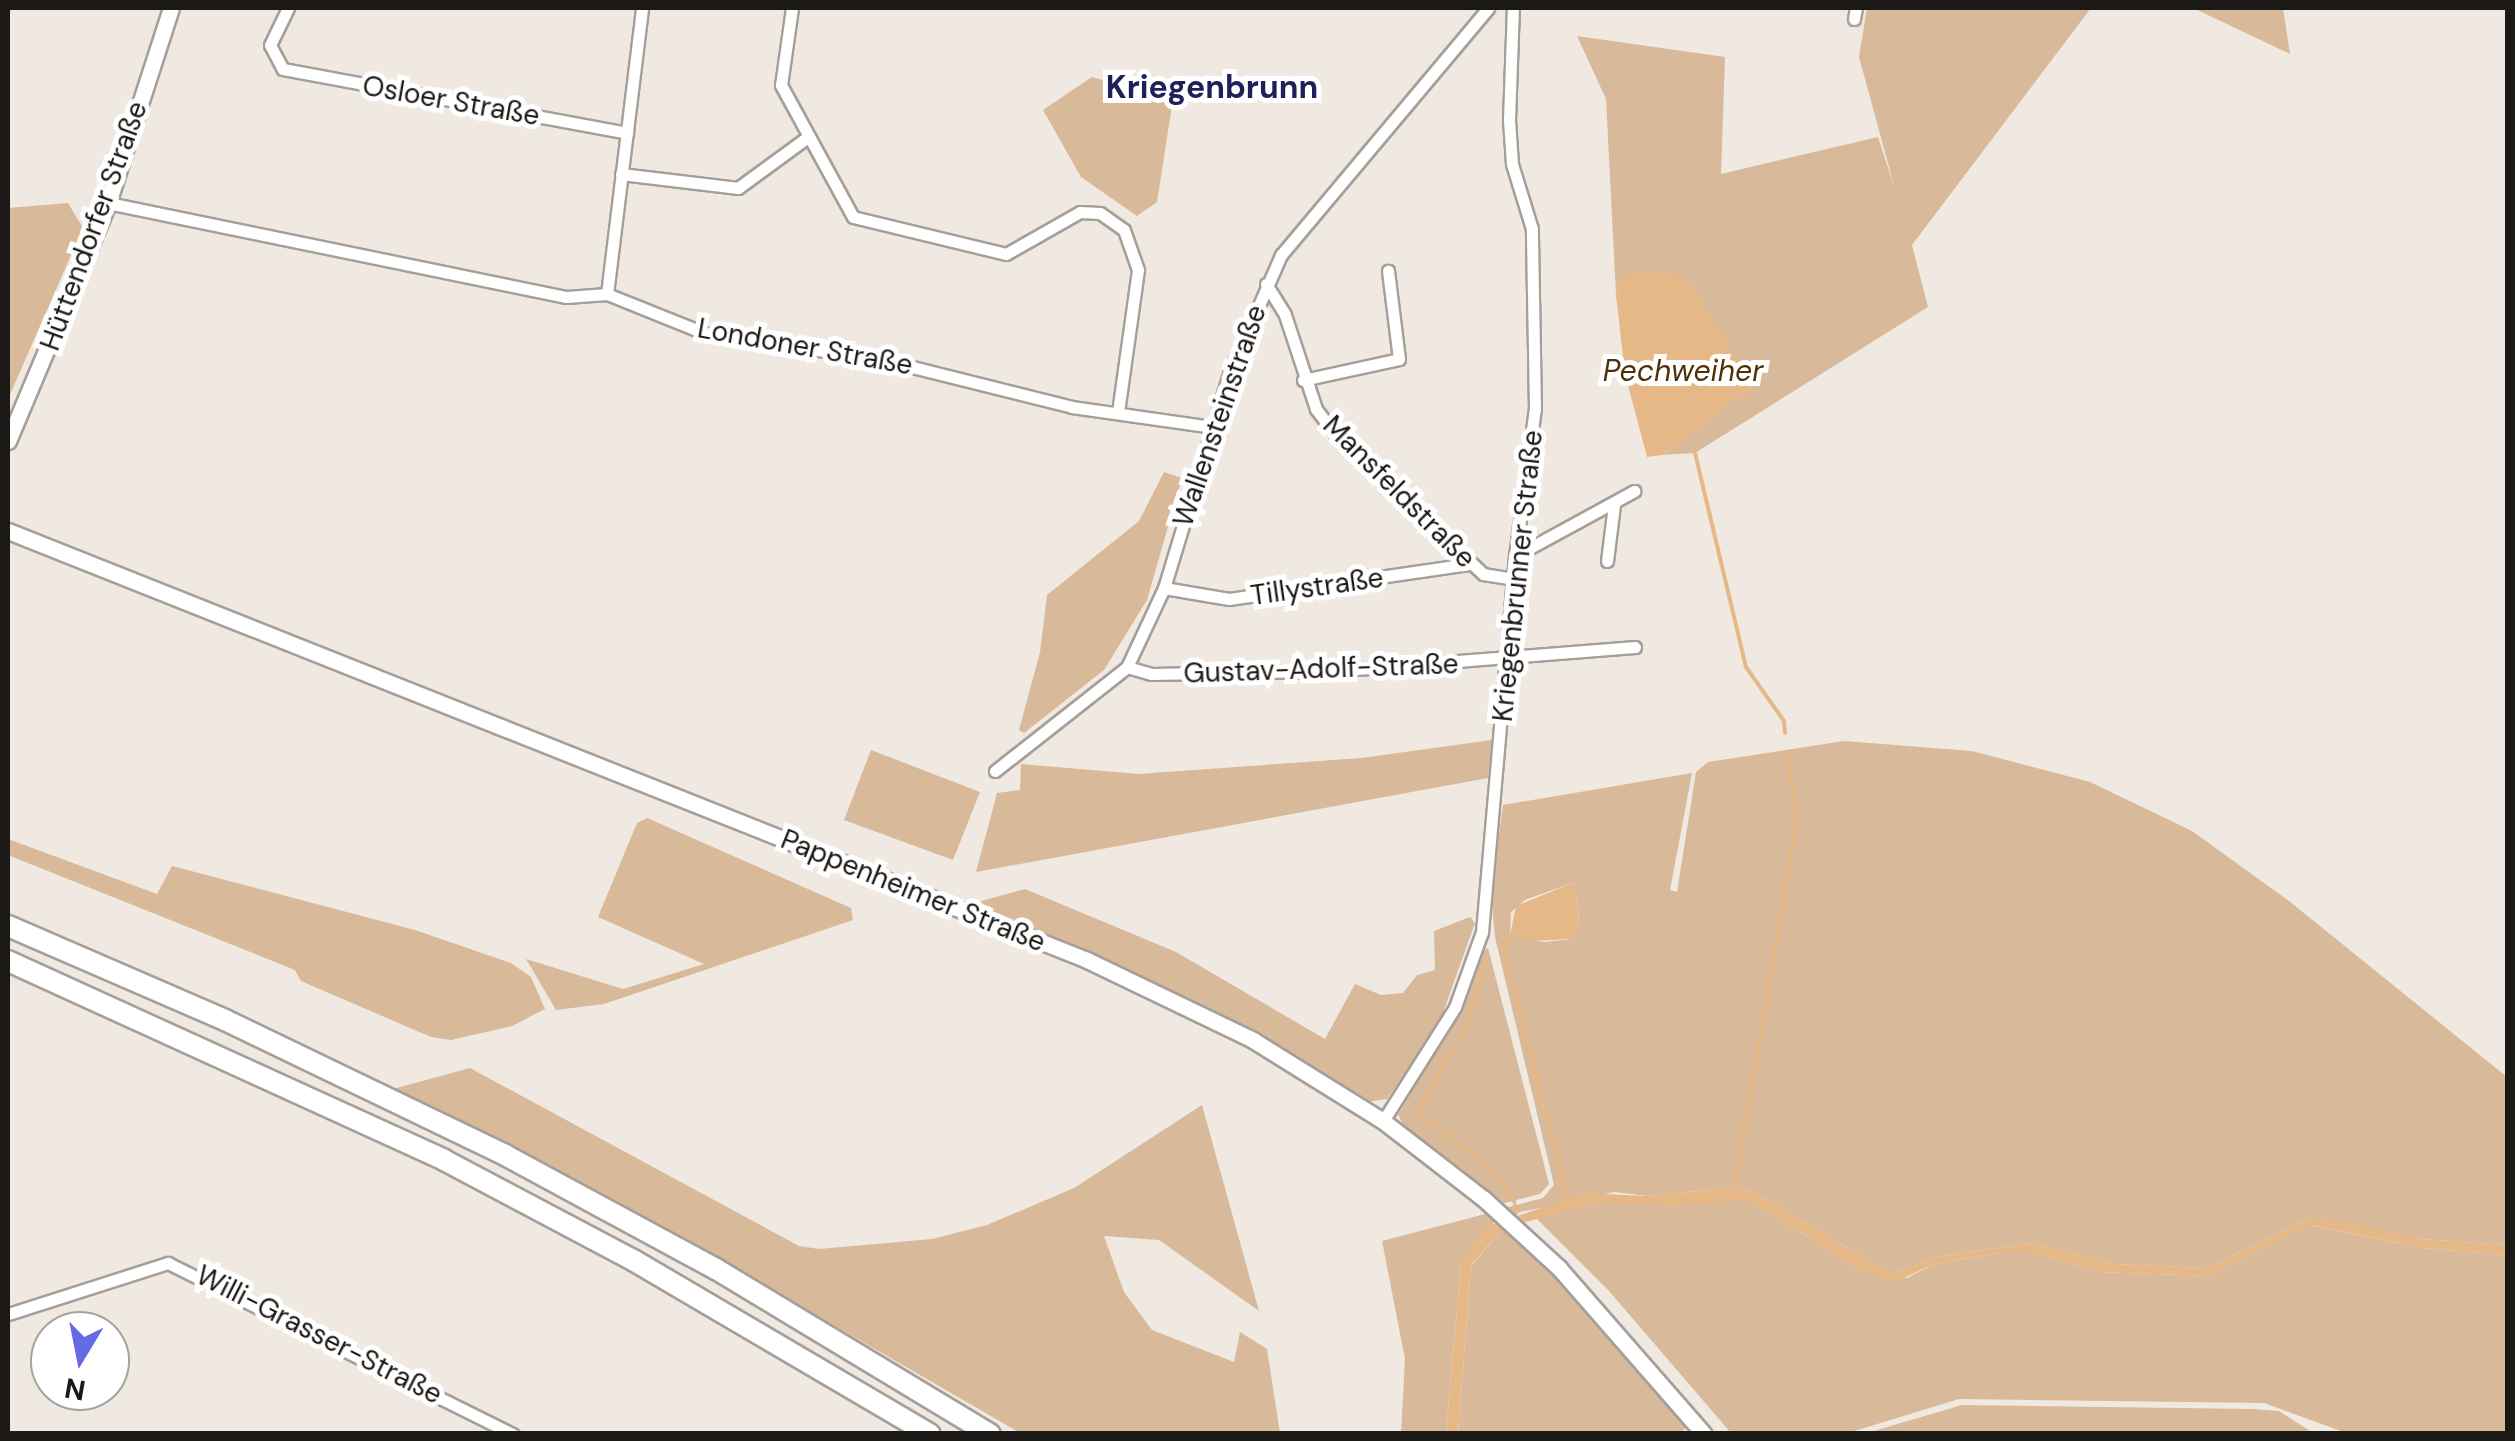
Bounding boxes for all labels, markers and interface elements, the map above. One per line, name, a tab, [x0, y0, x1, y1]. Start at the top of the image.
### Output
district label: Kriegenbrunn	[1106, 68, 1318, 106]
street label: Osloer Straße	[360, 69, 542, 133]
street label: Hüttendorfer Straße	[33, 97, 155, 355]
street label: Wallensteinstraße	[1166, 301, 1274, 531]
street label: Londoner Straße	[695, 312, 915, 382]
water label: Pechweiher	[1603, 353, 1763, 389]
street label: Mansfeldstraße	[1316, 409, 1482, 575]
street label: Kriegenbrunner Straße	[1486, 429, 1550, 723]
street label: Tillystraße	[1248, 561, 1386, 613]
street label: Gustav-Adolf-Straße	[1183, 647, 1459, 691]
street label: Pappenheimer Straße	[776, 823, 1050, 959]
street label: Willi-Grasser-Straße	[190, 1258, 448, 1412]
north arrow	[30, 1311, 130, 1411]
text: N	[62, 1369, 88, 1409]

